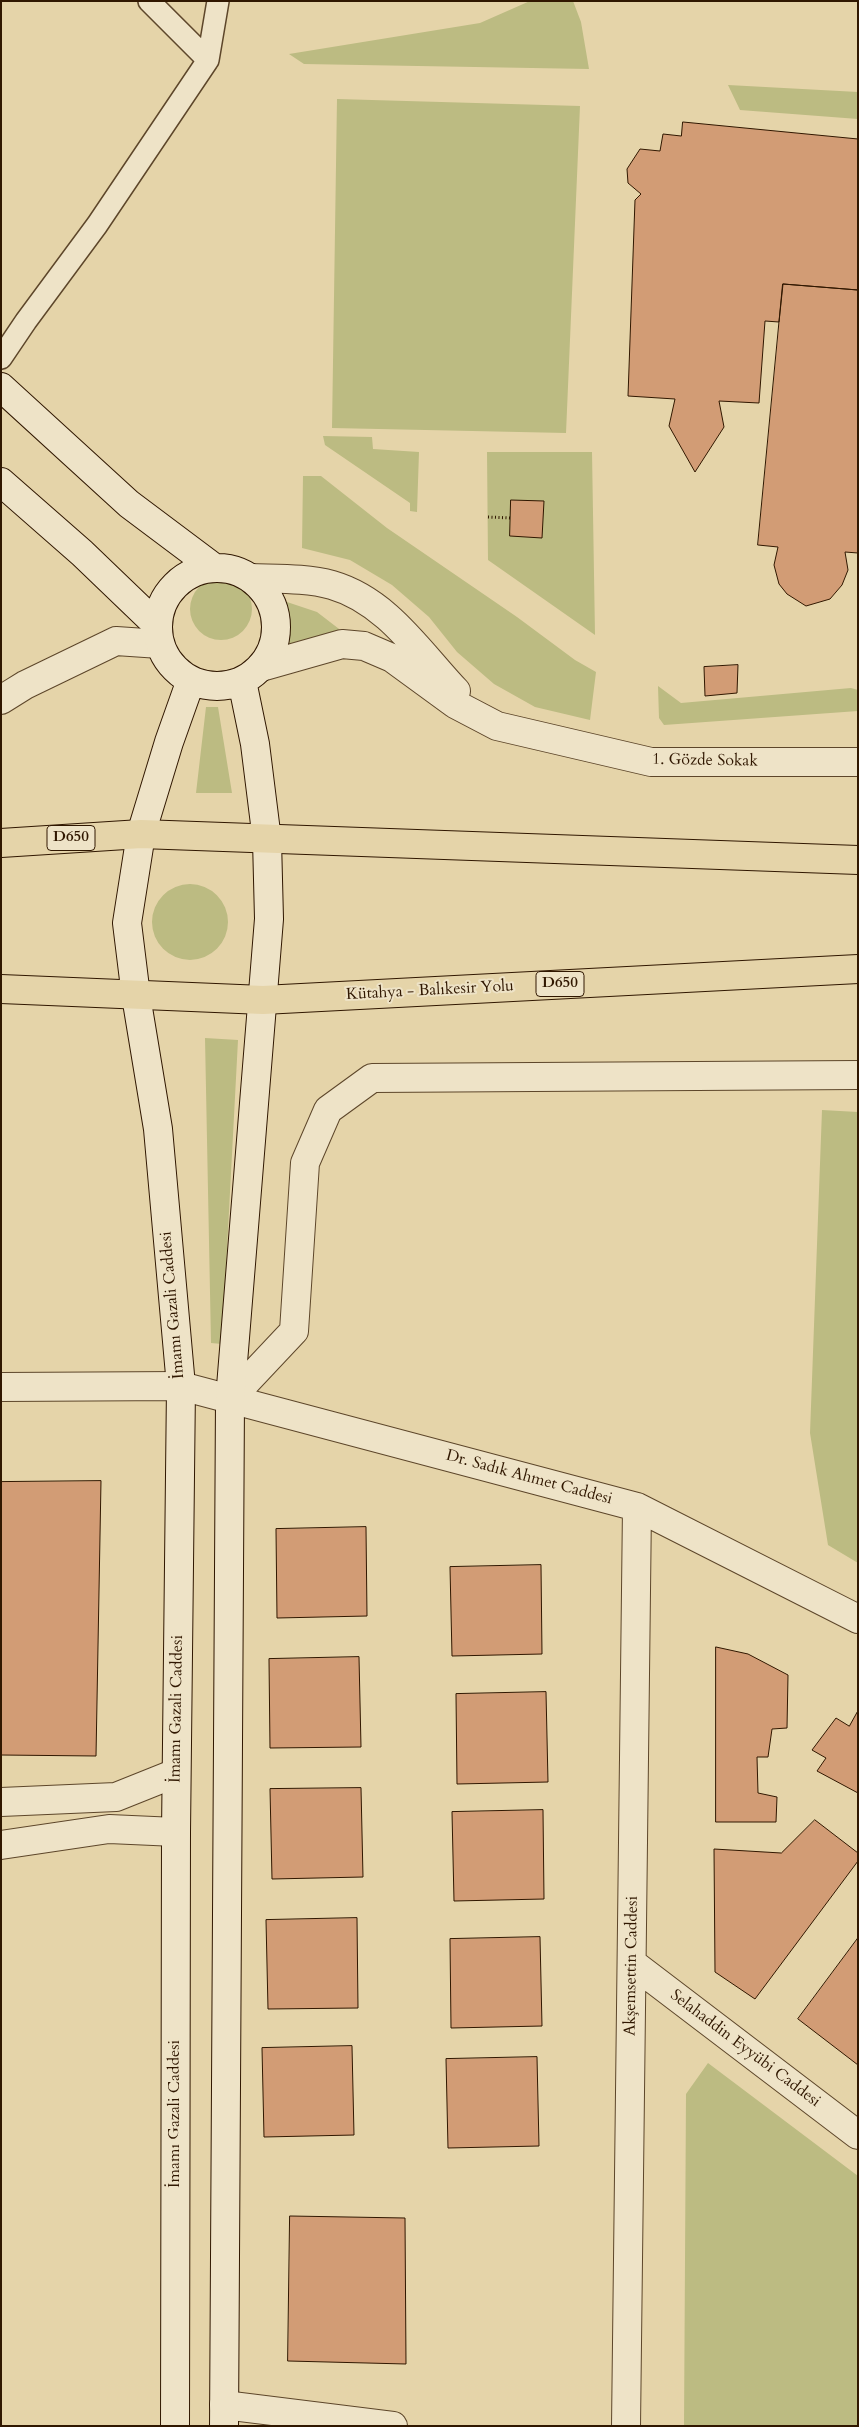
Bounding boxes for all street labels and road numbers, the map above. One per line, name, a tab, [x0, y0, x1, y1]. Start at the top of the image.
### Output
street label: 1. Gözde Sokak	[652, 750, 758, 772]
road number: D650	[47, 826, 95, 850]
road number: D650	[536, 972, 584, 996]
street label: Kütahya - Balıkesir Yolu	[346, 977, 514, 1005]
street label: İmamı Gazali Caddesi	[157, 1230, 189, 1380]
street label: Dr. Sadık Ahmet Caddesi	[444, 1447, 614, 1509]
street label: İmamı Gazali Caddesi	[166, 1635, 188, 1783]
street label: Akşemsettin Caddesi	[621, 1896, 643, 2036]
street label: Selahaddin Eyyübi Caddesi	[666, 1986, 824, 2112]
street label: İmamı Gazali Caddesi	[165, 2040, 185, 2188]

